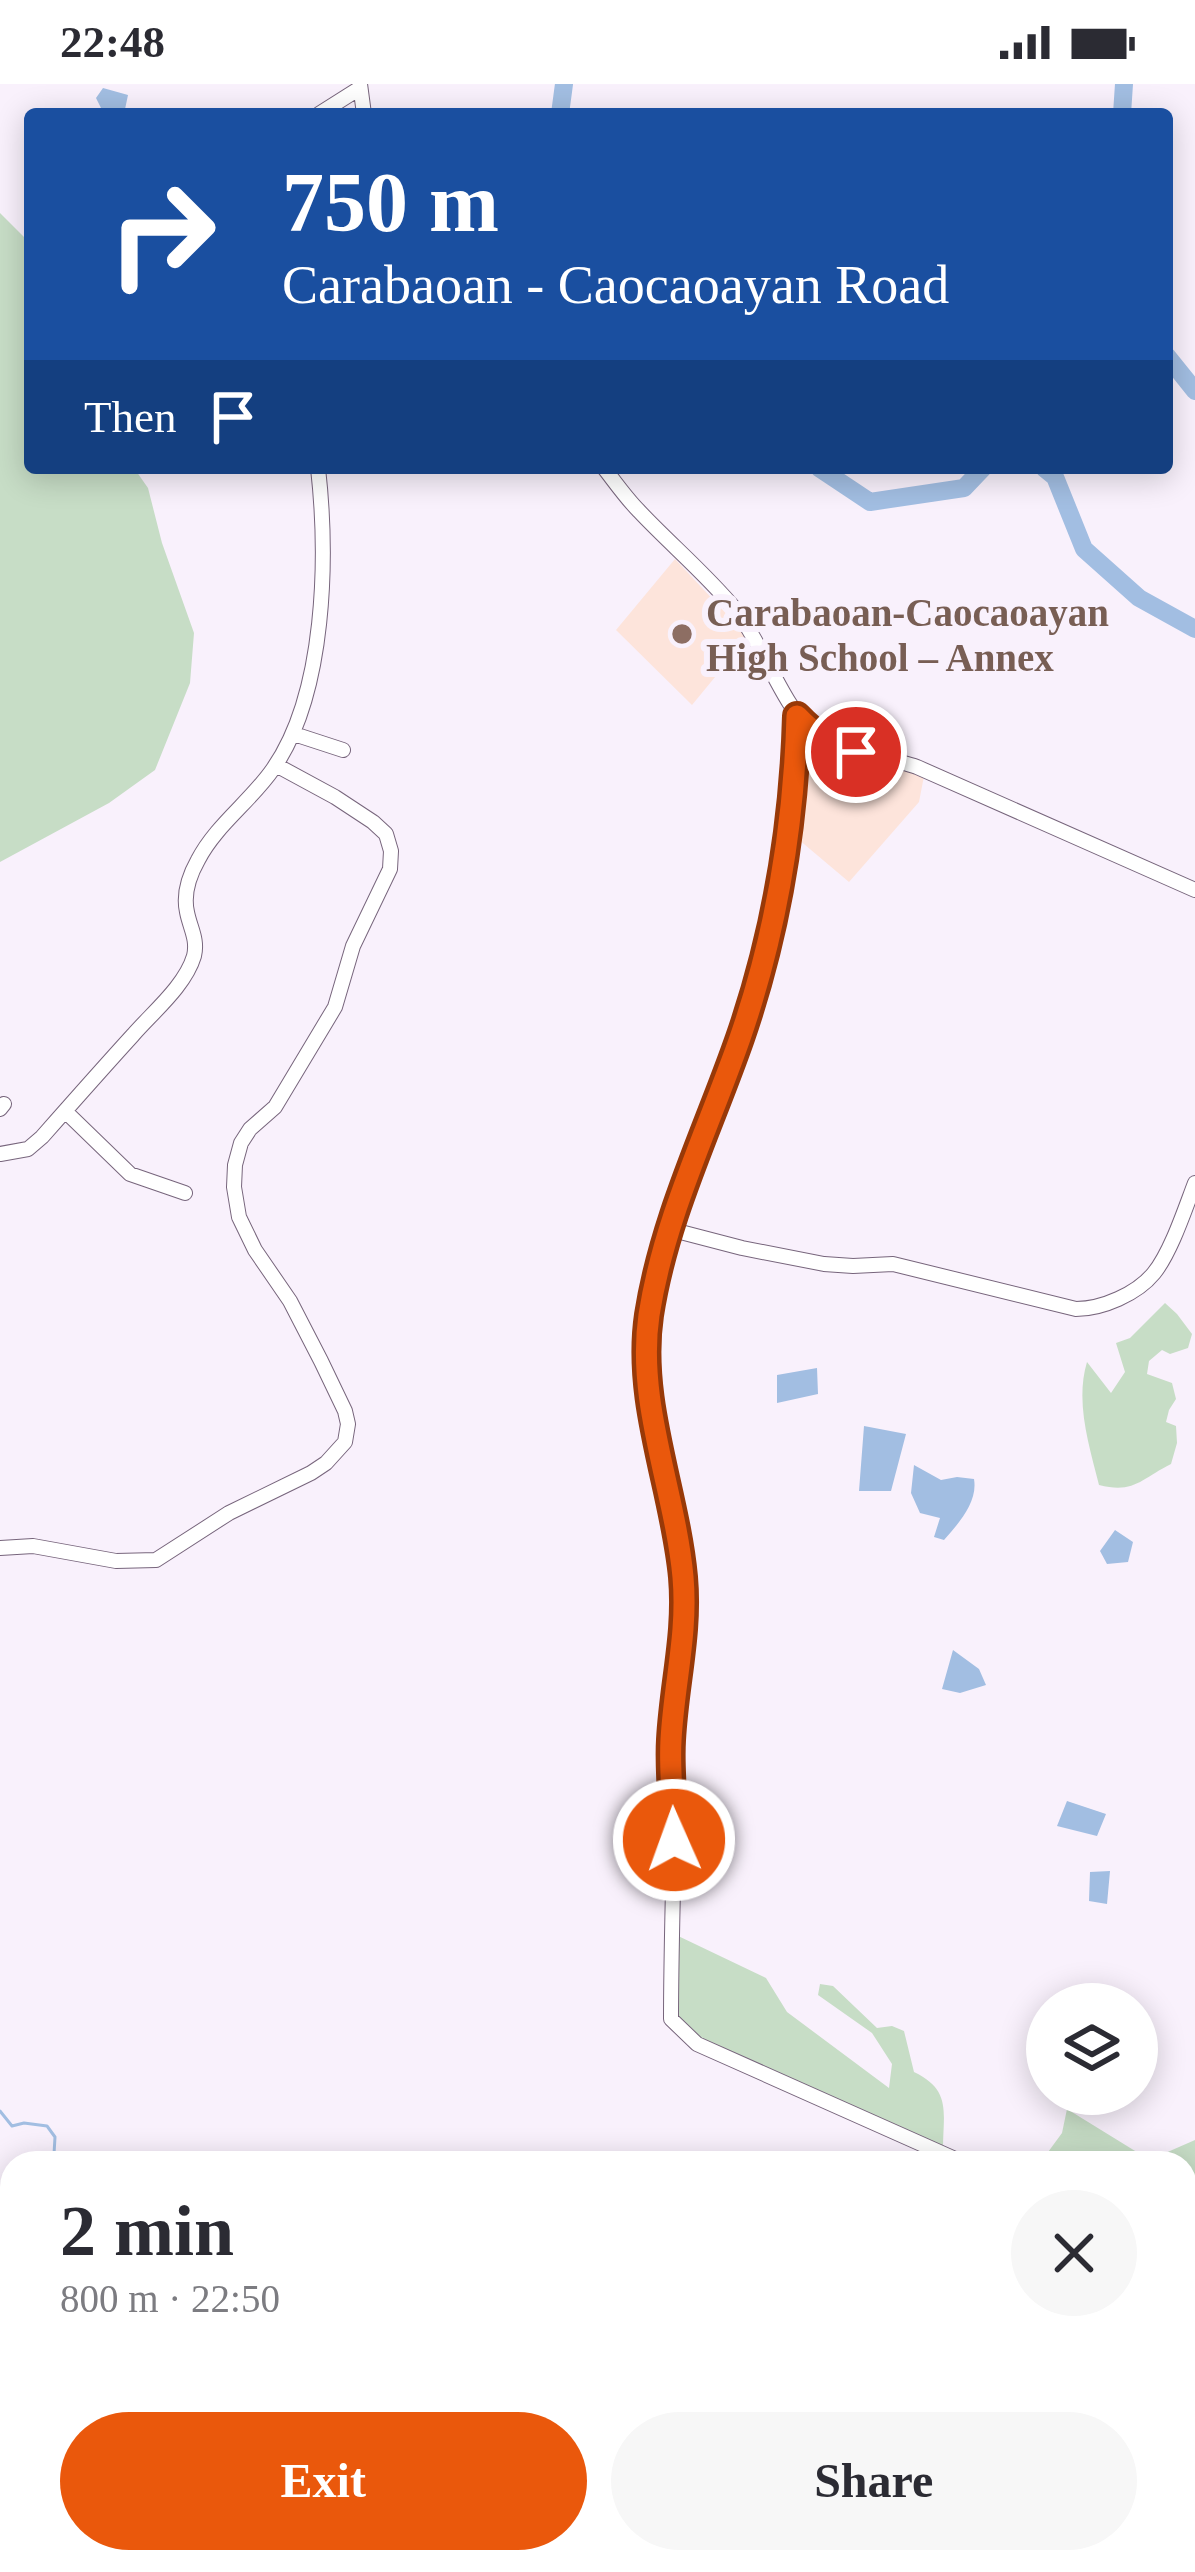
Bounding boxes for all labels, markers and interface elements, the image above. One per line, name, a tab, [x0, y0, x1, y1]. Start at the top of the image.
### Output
text: 22:48	[60, 17, 165, 67]
icon: right	[84, 156, 240, 312]
text: 750 m	[282, 156, 499, 249]
text: Carabaoan - Caocaoayan Road	[282, 255, 949, 315]
icon: arrive	[200, 384, 266, 450]
text: Then	[84, 392, 176, 442]
place label: Carabaoan-Caocaoayan High School – Annex	[706, 591, 1109, 680]
marker: Carabaoan-Caocaoayan High School – Annex	[669, 621, 695, 647]
pin	[805, 701, 907, 803]
icon: arrive	[823, 719, 889, 785]
position arrow	[611, 1777, 737, 1903]
map controls	[1026, 1983, 1158, 2115]
button: layers	[1026, 1983, 1158, 2115]
button: close	[1011, 2190, 1137, 2316]
text: 2 min	[60, 2191, 234, 2271]
text: 800 m · 22:50	[60, 2277, 280, 2320]
button: Exit	[60, 2412, 587, 2550]
button: Share	[611, 2412, 1137, 2550]

